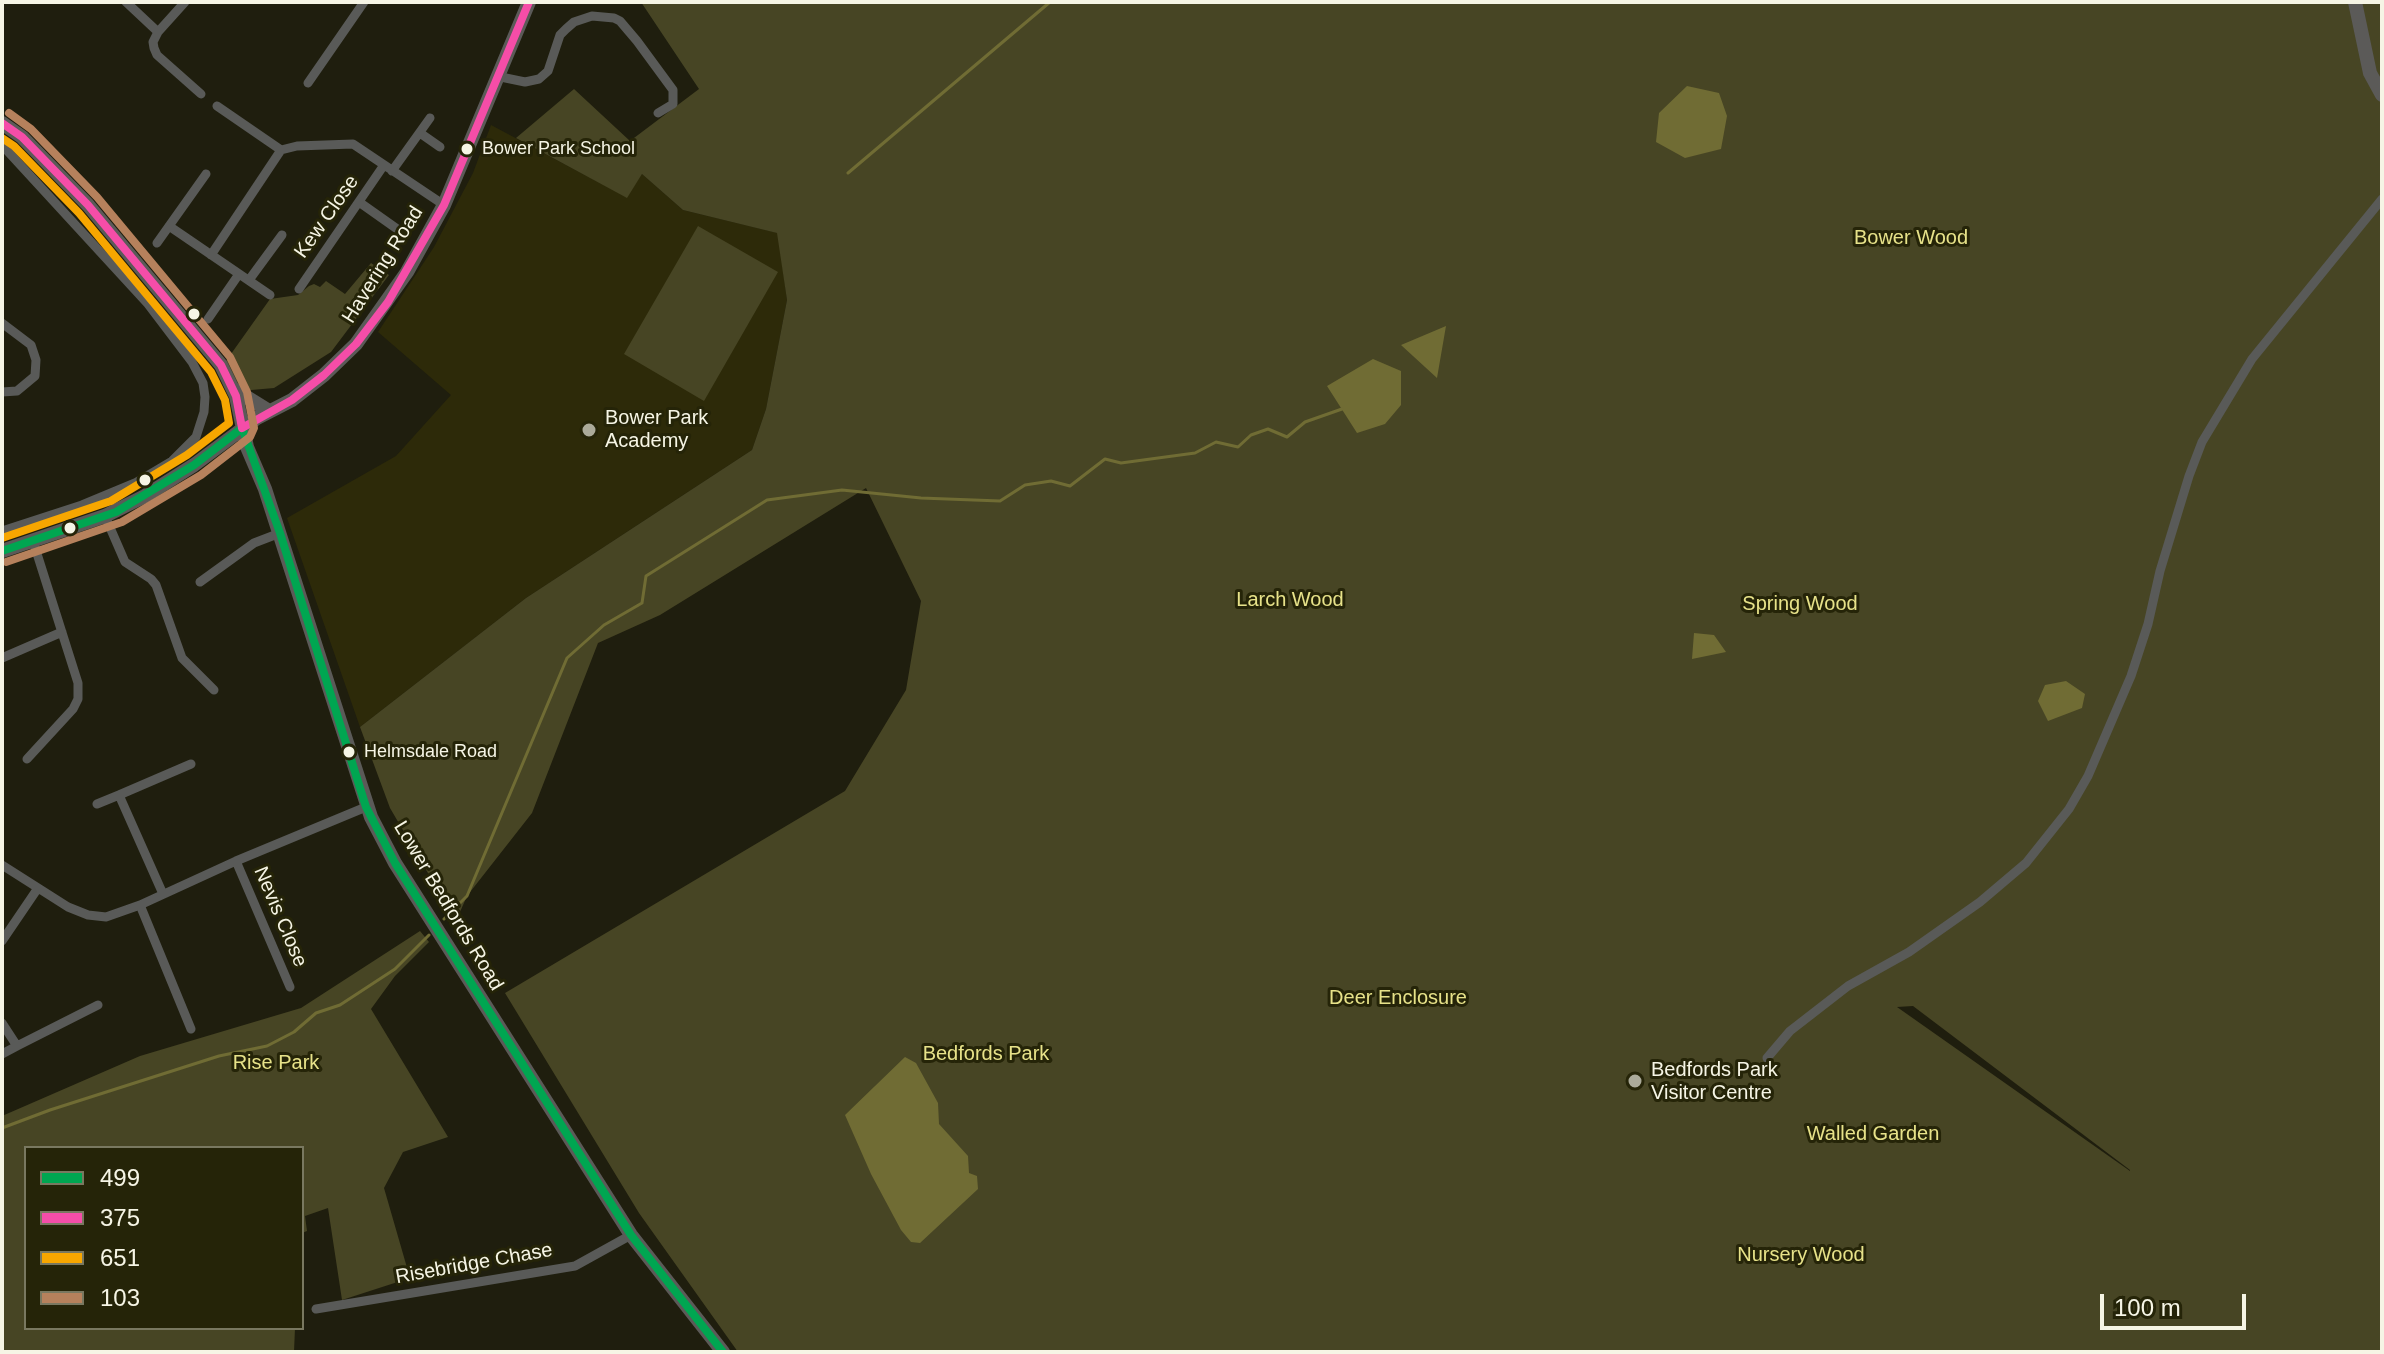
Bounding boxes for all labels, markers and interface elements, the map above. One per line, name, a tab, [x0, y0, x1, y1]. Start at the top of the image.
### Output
place label: Bower Park School	[482, 138, 635, 160]
marker: Bower Park School	[459, 141, 475, 157]
street label: Kew Close	[290, 171, 364, 263]
street label: Havering Road	[337, 202, 429, 328]
park label: Bower Wood	[1854, 226, 1968, 250]
unlabelled marker	[186, 306, 202, 322]
place label: Bower Park Academy	[605, 406, 708, 453]
marker: Bower Park Academy	[580, 421, 598, 439]
unlabelled marker	[137, 472, 153, 488]
unlabelled marker	[62, 520, 78, 536]
park label: Larch Wood	[1236, 588, 1344, 612]
park label: Spring Wood	[1742, 592, 1858, 616]
place label: Helmsdale Road	[364, 741, 497, 763]
marker: Helmsdale Road	[341, 744, 357, 760]
street label: Lower Bedfords Road	[388, 817, 508, 995]
street label: Nevis Close	[248, 863, 312, 971]
park label: Deer Enclosure	[1329, 986, 1467, 1010]
park label: Bedfords Park	[923, 1042, 1049, 1066]
park label: Rise Park	[233, 1051, 319, 1075]
place label: Bedfords Park Visitor Centre	[1651, 1058, 1778, 1105]
marker: Bedfords Park Visitor Centre	[1626, 1072, 1644, 1090]
park label: Walled Garden	[1807, 1122, 1939, 1146]
legend	[24, 1146, 304, 1330]
text: 499	[100, 1164, 140, 1191]
text: 375	[100, 1204, 140, 1231]
street label: Risebridge Chase	[394, 1238, 554, 1290]
park label: Nursery Wood	[1737, 1243, 1865, 1267]
text: 651	[100, 1244, 140, 1271]
scale bar	[2104, 1278, 2250, 1328]
text: 103	[100, 1284, 140, 1311]
text: 100 m	[2114, 1294, 2181, 1321]

